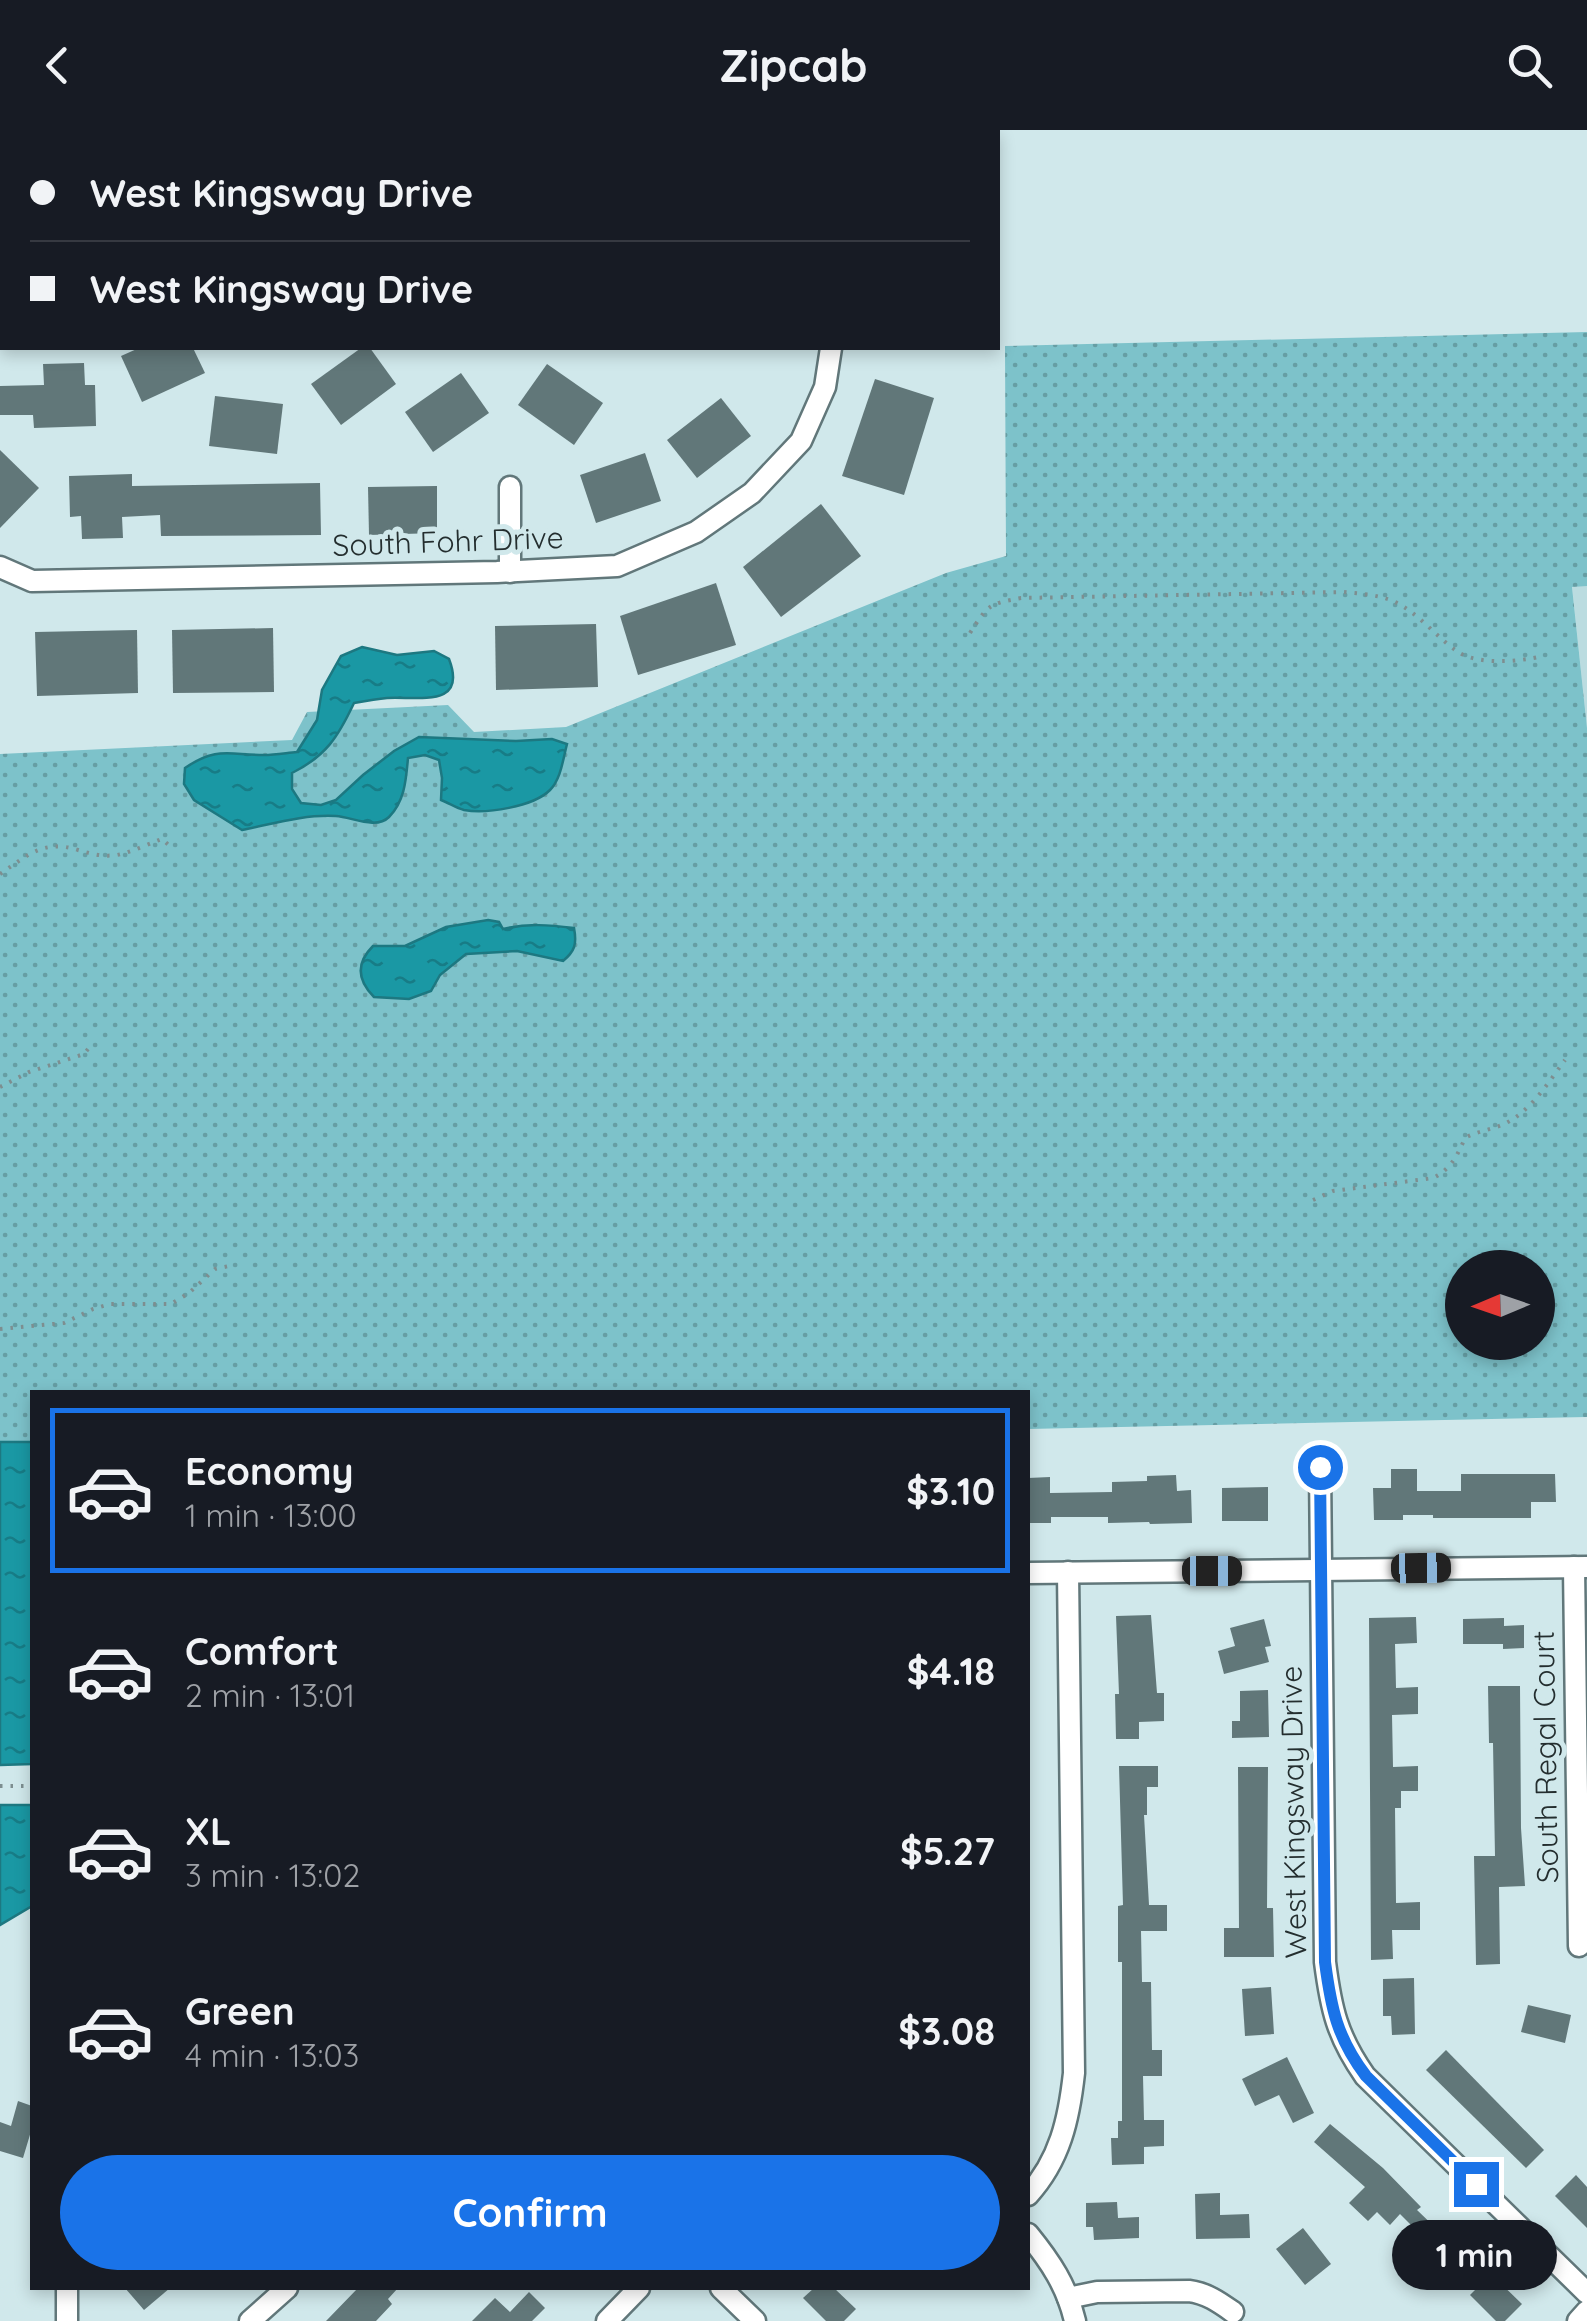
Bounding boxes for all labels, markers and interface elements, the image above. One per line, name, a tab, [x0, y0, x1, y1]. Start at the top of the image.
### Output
text: Zipcab	[720, 37, 867, 93]
icon: back	[30, 38, 85, 93]
icon: search	[1502, 38, 1557, 93]
text: West Kingsway Drive	[90, 169, 473, 217]
text: West Kingsway Drive	[90, 265, 473, 313]
street label: South Fohr Drive	[332, 518, 564, 564]
north arrow	[1445, 1250, 1555, 1360]
map controls	[1445, 1250, 1555, 1360]
route start	[1298, 1445, 1343, 1490]
icon: car	[65, 1446, 155, 1536]
text: Economy	[185, 1447, 354, 1495]
text: $3.10	[906, 1467, 995, 1515]
text: 1 min · 13:00	[185, 1495, 357, 1535]
car	[1391, 1552, 1451, 1584]
car	[1182, 1556, 1242, 1586]
icon: car	[65, 1626, 155, 1716]
text: Comfort	[185, 1627, 339, 1675]
street label: South Regal Court	[1524, 1630, 1566, 1884]
text: $4.18	[907, 1647, 995, 1695]
street label: West Kingsway Drive	[1271, 1665, 1315, 1959]
text: 2 min · 13:01	[185, 1675, 355, 1715]
icon: car	[65, 1806, 155, 1896]
text: XL	[185, 1807, 231, 1855]
text: $5.27	[900, 1827, 995, 1875]
text: 3 min · 13:02	[185, 1855, 360, 1895]
icon: car	[65, 1986, 155, 2076]
text: Green	[185, 1987, 295, 2035]
text: $3.08	[898, 2007, 995, 2055]
text: 4 min · 13:03	[185, 2035, 359, 2075]
button: Confirm	[60, 2155, 1000, 2270]
route end	[1454, 2162, 1499, 2207]
callout: 1 min	[1394, 2219, 1558, 2289]
text: 1 min	[1436, 2235, 1513, 2275]

